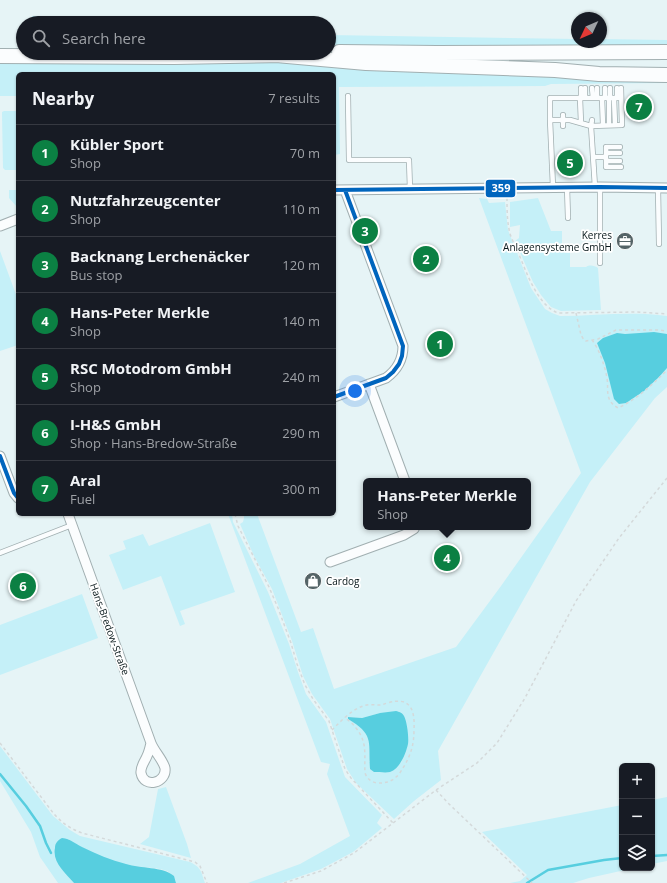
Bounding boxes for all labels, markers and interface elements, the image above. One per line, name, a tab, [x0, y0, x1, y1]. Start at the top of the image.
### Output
north arrow	[571, 12, 607, 48]
search box	[16, 16, 336, 60]
icon: search	[30, 27, 52, 49]
text: Search here	[62, 28, 146, 48]
text: Nearby	[32, 87, 94, 110]
text: 7 results	[268, 89, 320, 107]
pin: 7	[626, 92, 652, 122]
text: Kübler Sport	[70, 134, 164, 154]
text: 1	[41, 144, 49, 162]
text: 70 m	[290, 144, 320, 162]
pin: 5	[557, 148, 583, 178]
text: Shop	[70, 154, 101, 172]
line badge: 359	[485, 179, 516, 198]
text: 359	[492, 180, 510, 195]
text: Nutzfahrzeugcenter	[70, 190, 221, 210]
text: 2	[41, 200, 49, 218]
text: 110 m	[282, 200, 320, 218]
text: Shop	[70, 210, 101, 228]
pin: 3	[352, 216, 378, 246]
place label: Kerres Anlagensysteme GmbH	[503, 228, 612, 254]
office icon: Kerres Anlagensysteme GmbH	[615, 231, 635, 251]
pin: 2	[413, 244, 439, 274]
text: Backnang Lerchenäcker	[70, 246, 250, 266]
text: 3	[41, 256, 49, 274]
text: 120 m	[282, 256, 320, 274]
text: Bus stop	[70, 266, 123, 284]
text: Hans-Peter Merkle	[70, 302, 210, 322]
text: 4	[41, 312, 49, 330]
text: 140 m	[282, 312, 320, 330]
text: Shop	[70, 322, 101, 340]
pin: 1	[427, 329, 453, 359]
text: RSC Motodrom GmbH	[70, 358, 232, 378]
text: 5	[41, 368, 49, 386]
text: 240 m	[282, 368, 320, 386]
text: Shop	[70, 378, 101, 396]
your location	[345, 381, 365, 401]
text: I-H&S GmbH	[70, 414, 161, 434]
text: 6	[41, 424, 49, 442]
text: 290 m	[282, 424, 320, 442]
text: Shop · Hans-Bredow-Straße	[70, 434, 237, 452]
text: Aral	[70, 470, 101, 490]
popup	[363, 478, 531, 530]
text: 7	[41, 480, 49, 498]
text: 300 m	[282, 480, 320, 498]
text: Hans-Peter Merkle	[377, 485, 517, 505]
text: Fuel	[70, 490, 95, 508]
text: Shop	[377, 505, 408, 523]
pin: 4	[434, 543, 460, 573]
pin: 6	[10, 571, 36, 601]
shop icon: Cardog	[303, 571, 323, 591]
place label: Cardog	[326, 574, 360, 588]
street label: Hans-Bredow-Straße	[87, 581, 133, 677]
map controls	[619, 763, 655, 871]
button: +	[619, 763, 655, 799]
button: −	[619, 799, 655, 835]
button: layers	[619, 835, 655, 871]

